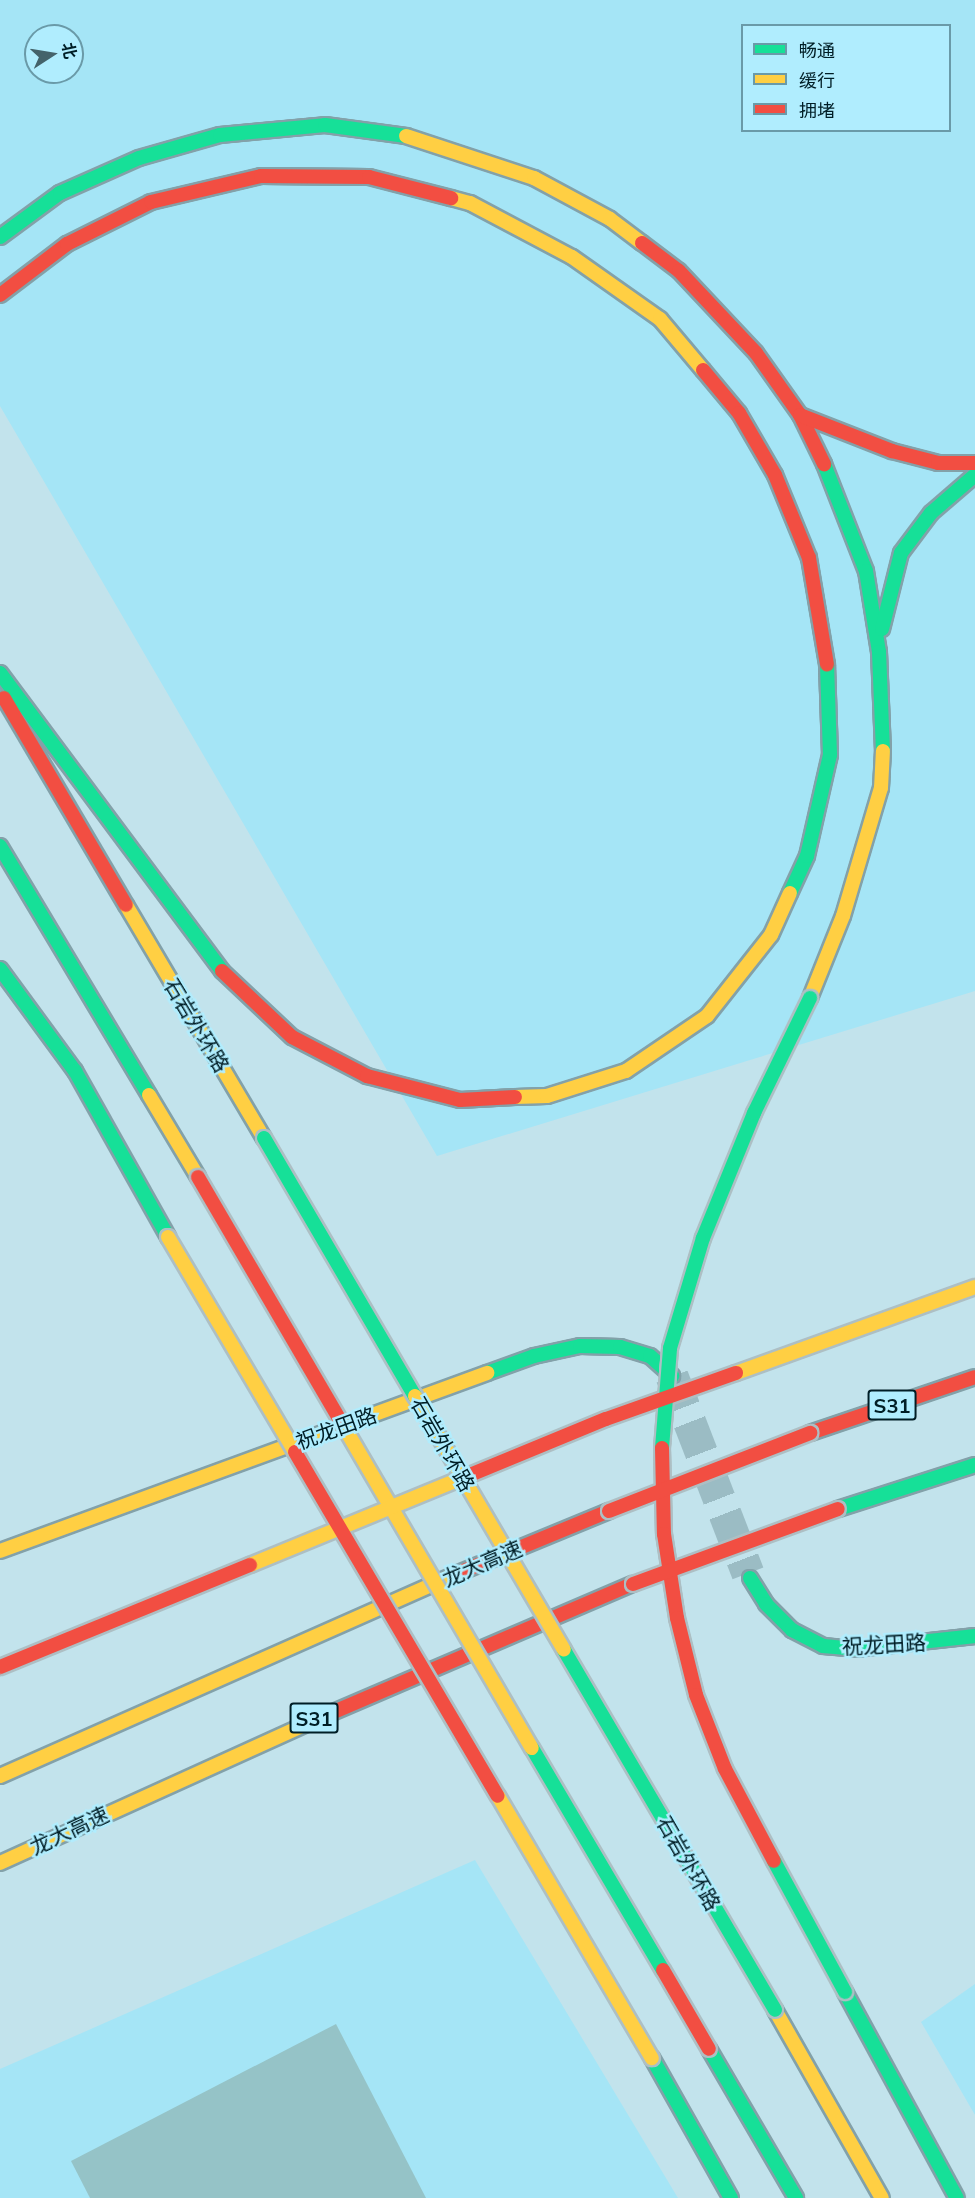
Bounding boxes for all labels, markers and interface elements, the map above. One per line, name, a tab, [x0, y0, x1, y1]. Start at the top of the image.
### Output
north arrow	[24, 24, 84, 84]
legend	[741, 24, 951, 132]
text: 畅通	[799, 39, 835, 62]
text: 北	[58, 41, 81, 61]
text: 缓行	[799, 69, 835, 92]
text: 拥堵	[799, 99, 835, 122]
street label: 石岩外环路	[159, 974, 235, 1076]
road number: S31	[866, 1388, 918, 1422]
street label: 石岩外环路	[406, 1392, 480, 1496]
street label: 祝龙田路	[292, 1402, 380, 1454]
street label: 龙大高速	[438, 1535, 526, 1591]
street label: 祝龙田路	[841, 1629, 927, 1659]
road number: S31	[288, 1701, 340, 1735]
street label: 龙大高速	[26, 1801, 112, 1859]
street label: 石岩外环路	[652, 1811, 726, 1915]

